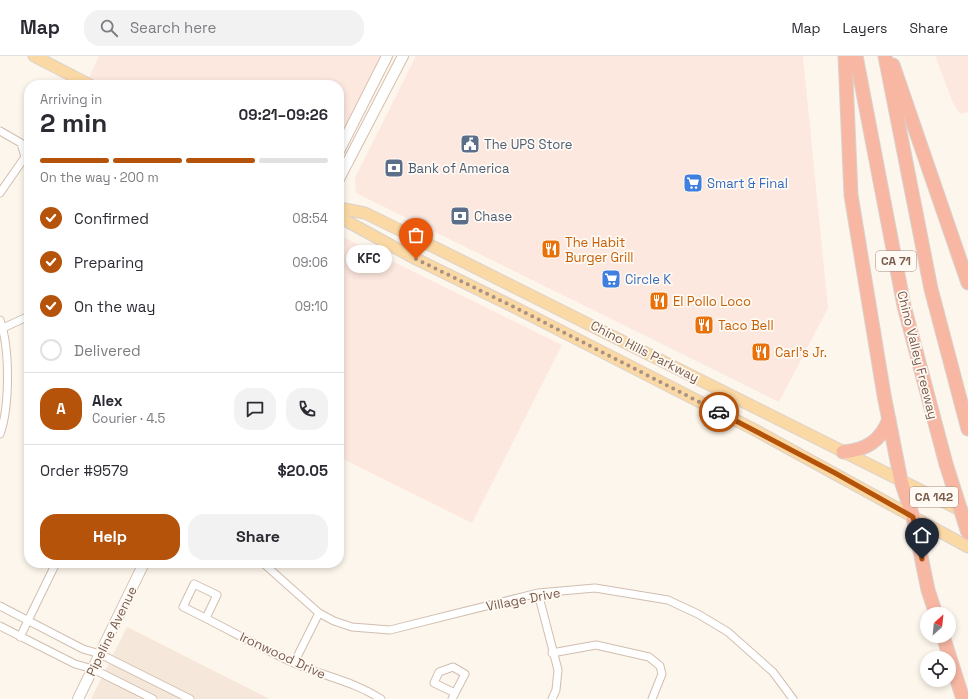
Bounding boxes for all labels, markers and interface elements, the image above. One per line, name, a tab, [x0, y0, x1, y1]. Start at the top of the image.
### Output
search box	[84, 10, 364, 46]
text: Map	[20, 15, 60, 40]
icon: search	[98, 17, 120, 39]
text: Search here	[130, 18, 216, 37]
text: Map	[791, 19, 821, 37]
text: Layers	[843, 19, 887, 37]
text: Share	[909, 19, 948, 37]
text: Arriving in	[40, 91, 102, 108]
text: 09:21–09:26	[238, 105, 328, 124]
text: 2 min	[40, 106, 107, 140]
public building icon: The UPS Store	[459, 133, 481, 155]
place label: The UPS Store	[484, 136, 573, 153]
bank icon: Bank of America	[383, 157, 405, 179]
place label: Bank of America	[408, 160, 510, 177]
text: On the way · 200 m	[40, 169, 159, 186]
supermarket icon: Smart & Final	[682, 172, 704, 194]
place label: Smart & Final	[707, 175, 788, 192]
bank icon: Chase	[449, 205, 471, 227]
icon: check	[40, 207, 62, 229]
place label: Chase	[474, 208, 512, 225]
text: Confirmed	[74, 209, 149, 228]
text: 08:54	[292, 210, 328, 227]
pin	[399, 218, 433, 259]
icon: bag	[405, 224, 427, 246]
place label: The Habit Burger Grill	[565, 234, 634, 266]
restaurant icon: The Habit Burger Grill	[540, 238, 562, 260]
callout: KFC	[346, 245, 392, 273]
text: KFC	[357, 250, 381, 267]
icon: check	[40, 251, 62, 273]
road number: CA 71	[876, 251, 916, 271]
text: Preparing	[74, 253, 144, 272]
text: 09:06	[292, 254, 328, 271]
supermarket icon: Circle K	[600, 268, 622, 290]
place label: Circle K	[625, 271, 671, 288]
street label: Chino Valley Freeway	[893, 289, 942, 421]
restaurant icon: El Pollo Loco	[648, 290, 670, 312]
place label: El Pollo Loco	[673, 293, 751, 310]
icon: check	[40, 295, 62, 317]
text: On the way	[74, 297, 155, 316]
text: 09:10	[295, 298, 328, 315]
restaurant icon: Taco Bell	[693, 314, 715, 336]
street label: Chino Hills Parkway	[588, 317, 702, 386]
place label: Taco Bell	[718, 317, 774, 334]
text: Delivered	[74, 341, 141, 360]
restaurant icon: Carl's Jr.	[750, 341, 772, 363]
place label: Carl's Jr.	[775, 344, 827, 361]
button: chat	[234, 388, 276, 430]
button: phone	[286, 388, 328, 430]
text: Alex	[92, 391, 123, 410]
courier	[699, 392, 739, 432]
text: A	[56, 399, 66, 418]
icon: car	[708, 401, 730, 423]
text: Courier · 4.5	[92, 410, 165, 427]
text: Order #9579	[40, 461, 129, 480]
text: $20.05	[277, 461, 328, 480]
road number: CA 142	[910, 487, 958, 507]
button: Help	[40, 514, 180, 560]
button: Share	[188, 514, 328, 560]
pin	[905, 518, 939, 559]
icon: home	[911, 524, 933, 546]
street label: Pipeline Avenue	[82, 583, 141, 679]
street label: Village Drive	[484, 584, 562, 615]
north arrow	[920, 607, 956, 643]
map controls	[920, 607, 956, 687]
street label: Ironwood Drive	[237, 628, 329, 683]
button: locate	[920, 651, 956, 687]

